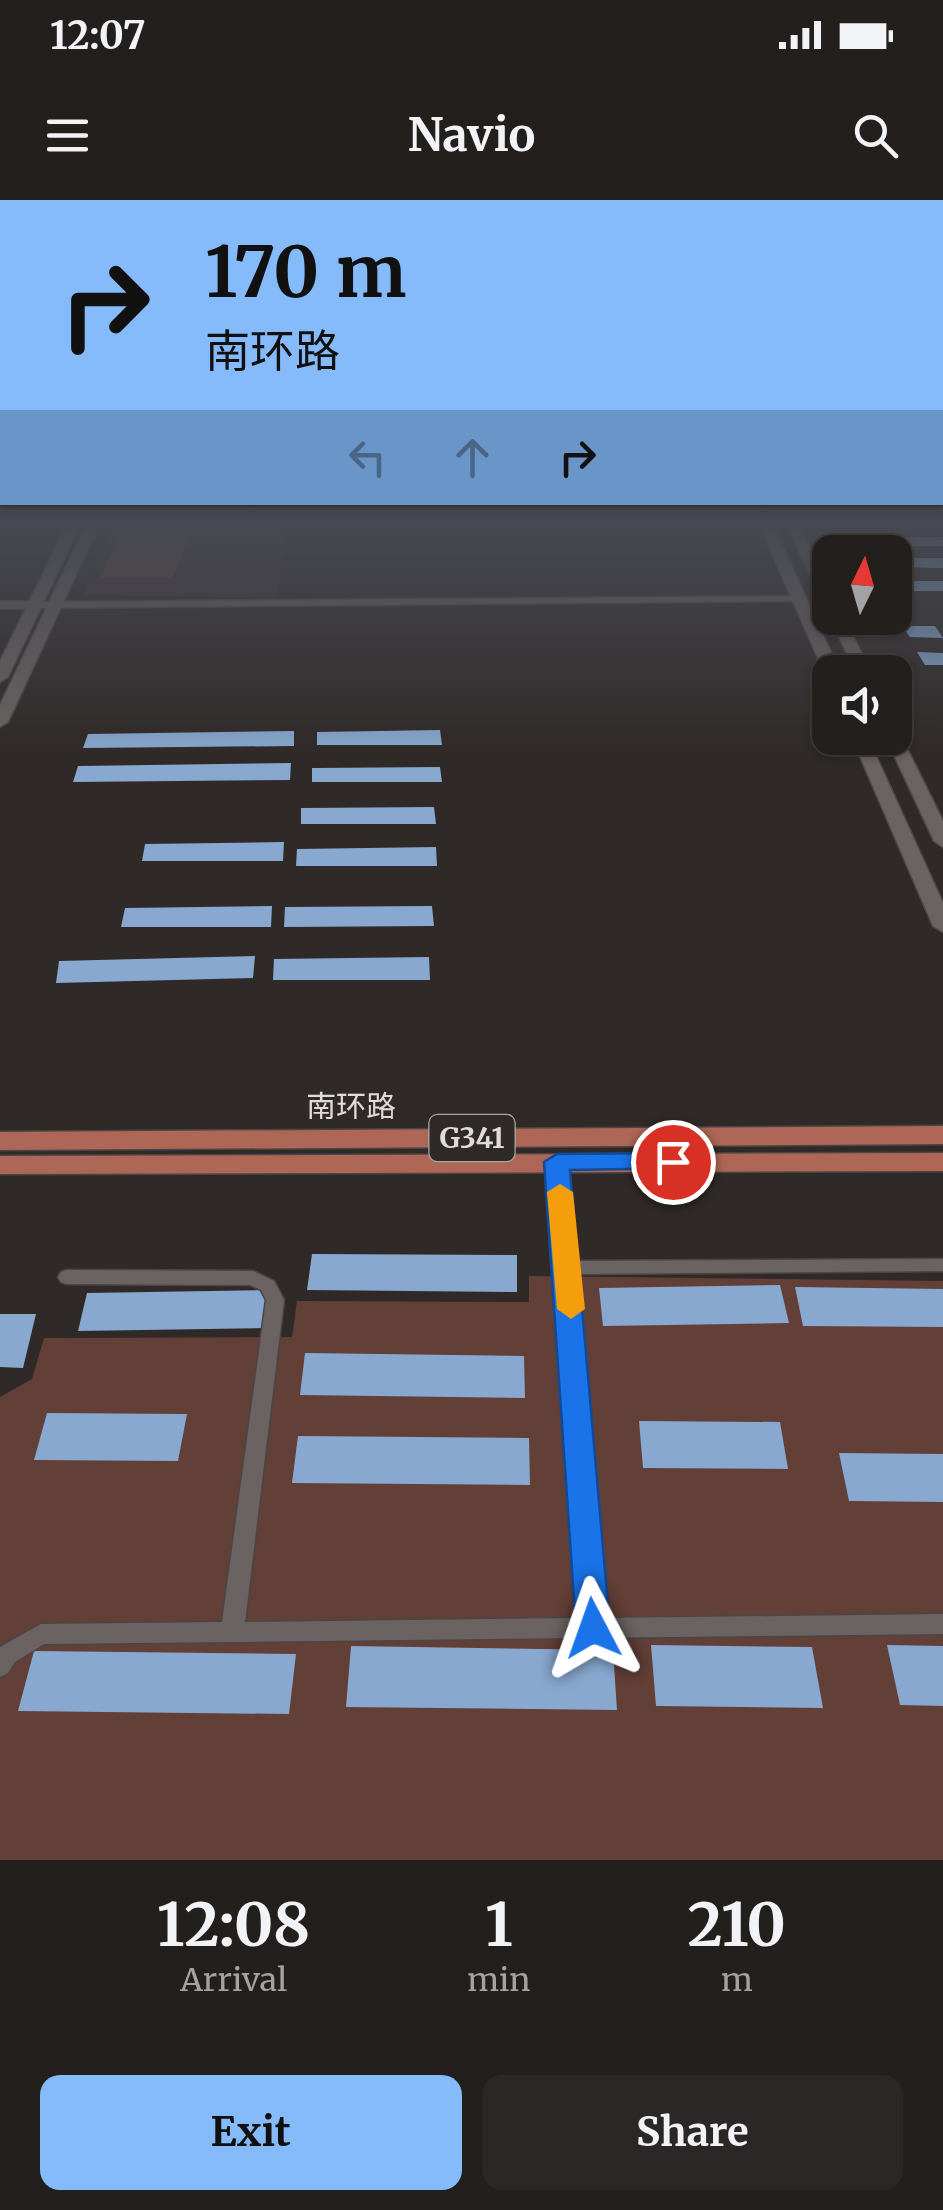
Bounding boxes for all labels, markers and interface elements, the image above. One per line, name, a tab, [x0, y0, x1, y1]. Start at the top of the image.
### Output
text: 12:07	[50, 12, 146, 59]
text: Navio	[408, 107, 535, 163]
icon: menu	[40, 108, 95, 163]
icon: search	[848, 108, 903, 163]
text: 170 m	[205, 228, 406, 316]
icon: right	[40, 240, 170, 370]
text: 南环路	[205, 323, 340, 379]
icon: left	[340, 430, 395, 485]
icon: ahead	[445, 430, 500, 485]
icon: right	[550, 430, 605, 485]
north arrow	[812, 535, 912, 635]
map controls	[812, 535, 912, 755]
button: sound	[812, 655, 912, 755]
street label: 南环路	[306, 1087, 396, 1125]
road number: G341	[430, 1115, 514, 1161]
pin	[631, 1120, 716, 1205]
icon: arrive	[646, 1135, 701, 1190]
position arrow	[541, 1576, 645, 1680]
text: 12:08	[157, 1887, 310, 1962]
text: 1	[485, 1887, 513, 1962]
text: 210	[687, 1887, 786, 1962]
text: Arrival	[180, 1960, 287, 2000]
text: min	[467, 1960, 531, 2000]
text: m	[721, 1960, 753, 2000]
button: Exit	[40, 2075, 462, 2190]
button: Share	[482, 2075, 903, 2190]

